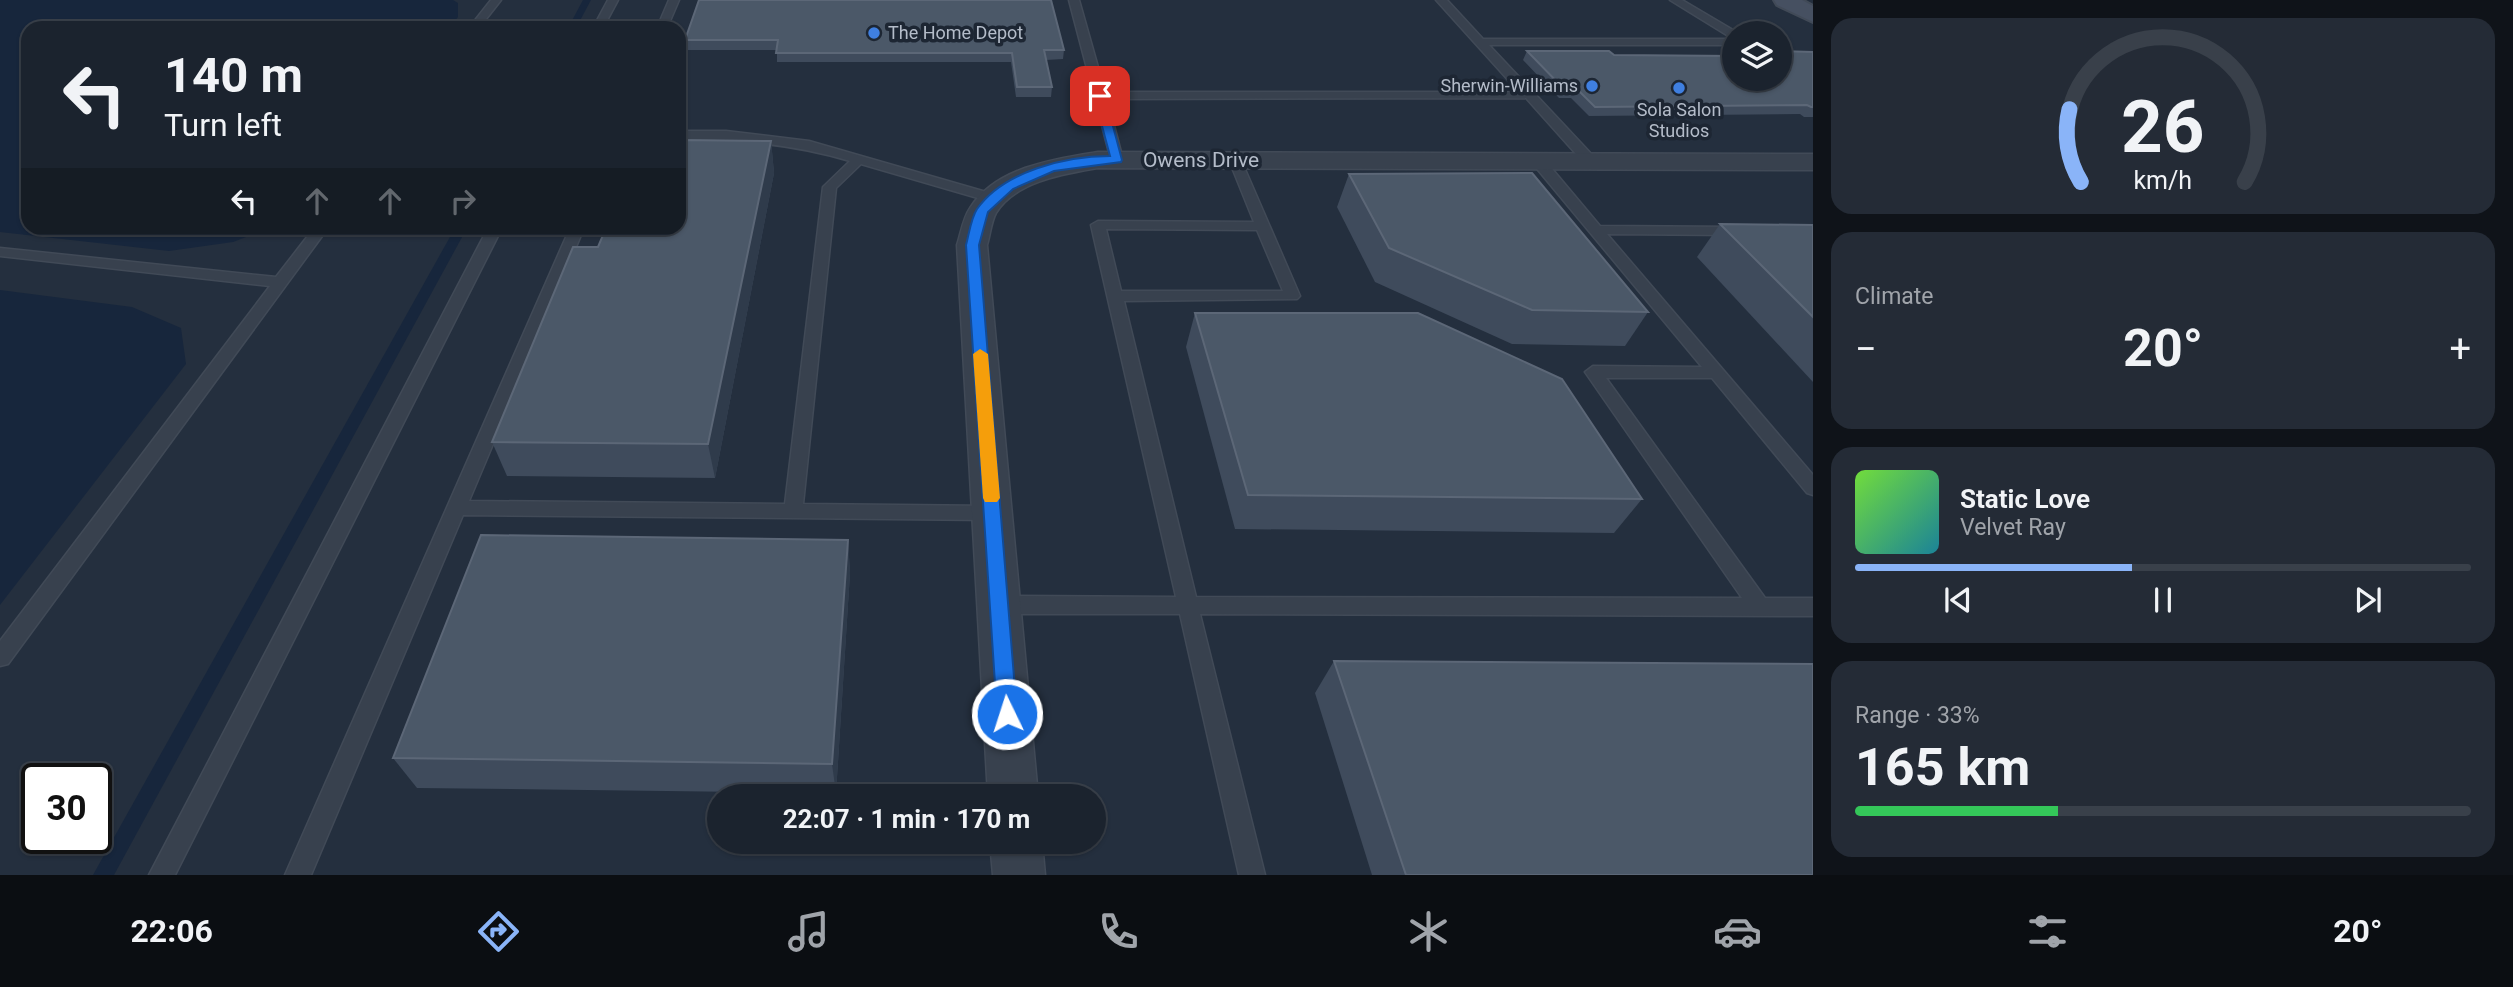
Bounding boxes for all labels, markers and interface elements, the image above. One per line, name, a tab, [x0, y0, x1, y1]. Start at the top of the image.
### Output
map controls	[1722, 21, 1792, 91]
button: layers	[1722, 21, 1792, 91]
place label: The Home Depot	[888, 22, 1023, 43]
marker: The Home Depot	[866, 25, 882, 41]
text: 140 m	[164, 47, 303, 104]
icon: left	[49, 49, 140, 140]
pin	[1070, 66, 1130, 126]
place label: Sherwin-Williams	[1440, 75, 1578, 96]
icon: arrive	[1081, 77, 1119, 115]
marker: Sherwin-Williams	[1584, 78, 1600, 94]
marker: Sola Salon Studios	[1671, 80, 1687, 96]
text: 26	[2121, 85, 2205, 171]
place label: Sola Salon Studios	[1637, 99, 1721, 141]
text: Turn left	[164, 106, 282, 144]
street label: Owens Drive	[1143, 148, 1259, 172]
text: km/h	[2134, 166, 2192, 195]
icon: left	[225, 182, 263, 220]
icon: ahead	[298, 182, 336, 220]
icon: ahead	[371, 182, 409, 220]
icon: right	[444, 182, 482, 220]
text: Climate	[1855, 283, 1934, 310]
text: 20°	[2123, 318, 2203, 379]
text: −	[1855, 327, 1877, 371]
text: +	[2449, 327, 2471, 371]
text: Static Love	[1960, 484, 2090, 514]
text: Velvet Ray	[1960, 514, 2066, 541]
icon: previous	[1939, 581, 1977, 619]
icon: pause	[2144, 581, 2182, 619]
icon: next	[2349, 581, 2387, 619]
position arrow	[970, 677, 1044, 751]
text: Range · 33%	[1855, 702, 1980, 729]
text: 165 km	[1855, 737, 2030, 798]
speed limit sign: 30	[21, 763, 112, 854]
text: 22:07 · 1 min · 170 m	[783, 804, 1030, 834]
icon: directions	[474, 907, 523, 956]
icon: music	[784, 907, 833, 956]
icon: phone	[1094, 907, 1143, 956]
icon: climate	[1404, 907, 1453, 956]
icon: car	[1713, 907, 1762, 956]
icon: filters	[2023, 907, 2072, 956]
text: 22:06	[130, 912, 213, 950]
text: 20°	[2333, 912, 2382, 950]

